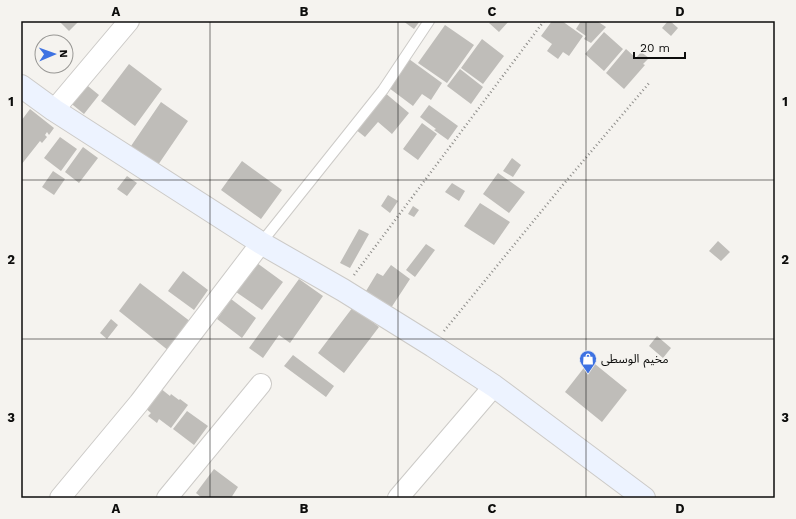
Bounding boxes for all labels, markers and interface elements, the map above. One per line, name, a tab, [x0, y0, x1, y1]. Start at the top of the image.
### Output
text: A	[112, 4, 121, 19]
text: B	[300, 4, 309, 19]
text: C	[488, 4, 497, 19]
text: D	[675, 4, 685, 19]
north arrow	[34, 34, 74, 74]
scale bar	[634, 34, 685, 60]
text: 20 m	[640, 41, 670, 55]
text: N	[57, 49, 70, 58]
text: 1	[8, 94, 14, 109]
text: 1	[782, 94, 788, 109]
text: 2	[7, 252, 15, 267]
text: 2	[781, 252, 789, 267]
shop icon: مخيم الوسطى	[578, 349, 598, 374]
place label: مخيم الوسطى	[601, 352, 669, 368]
text: 3	[7, 410, 15, 425]
text: 3	[781, 410, 789, 425]
text: A	[112, 501, 121, 516]
text: B	[300, 501, 309, 516]
text: C	[488, 501, 497, 516]
text: D	[675, 501, 685, 516]

